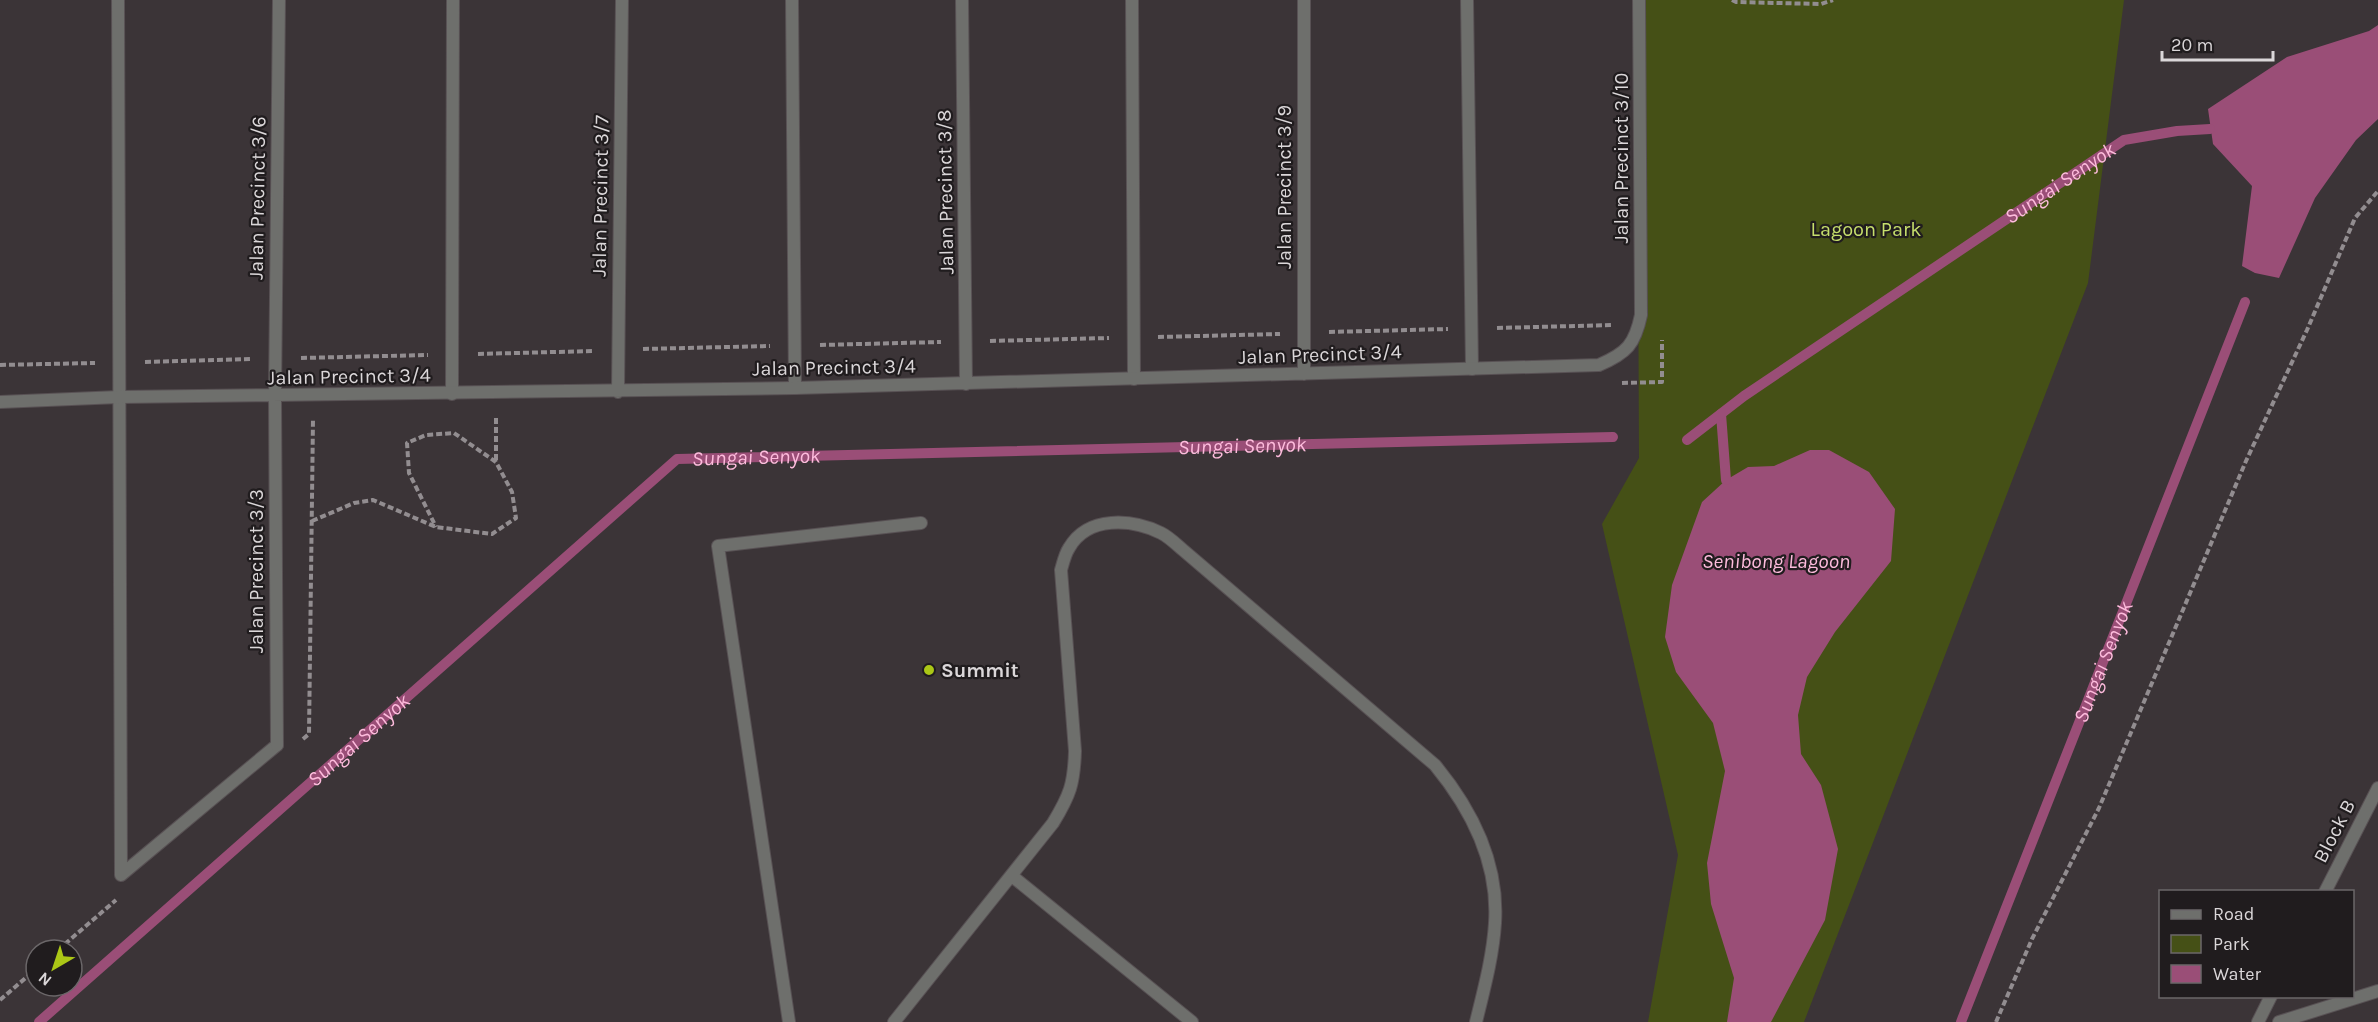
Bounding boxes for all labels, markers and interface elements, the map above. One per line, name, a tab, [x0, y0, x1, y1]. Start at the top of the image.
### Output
scale bar	[2162, 24, 2273, 62]
text: 20 m	[2171, 34, 2213, 56]
street label: Jalan Precinct 3/10	[1610, 73, 1633, 243]
street label: Jalan Precinct 3/9	[1273, 105, 1296, 269]
street label: Jalan Precinct 3/8	[933, 109, 958, 275]
street label: Jalan Precinct 3/7	[588, 114, 613, 277]
street label: Jalan Precinct 3/6	[245, 116, 270, 280]
water label: Sungai Senyok	[2000, 137, 2120, 229]
park label: Lagoon Park	[1811, 218, 1921, 241]
street label: Jalan Precinct 3/4	[1238, 340, 1402, 369]
street label: Jalan Precinct 3/4	[752, 355, 916, 380]
street label: Jalan Precinct 3/4	[267, 364, 431, 389]
water label: Sungai Senyok	[1177, 432, 1307, 459]
water label: Sungai Senyok	[692, 444, 821, 471]
street label: Jalan Precinct 3/3	[245, 489, 268, 653]
water label: Senibong Lagoon	[1702, 549, 1850, 573]
water label: Sungai Senyok	[2068, 598, 2138, 726]
place label: Summit	[941, 659, 1019, 682]
marker: Summit	[922, 663, 936, 677]
water label: Sungai Senyok	[302, 688, 415, 792]
street label: Block B	[2309, 796, 2360, 867]
legend	[2159, 890, 2354, 998]
text: Road	[2213, 903, 2254, 925]
text: Park	[2213, 933, 2250, 955]
north arrow	[24, 938, 84, 998]
text: Water	[2213, 963, 2261, 985]
text: N	[34, 968, 55, 990]

